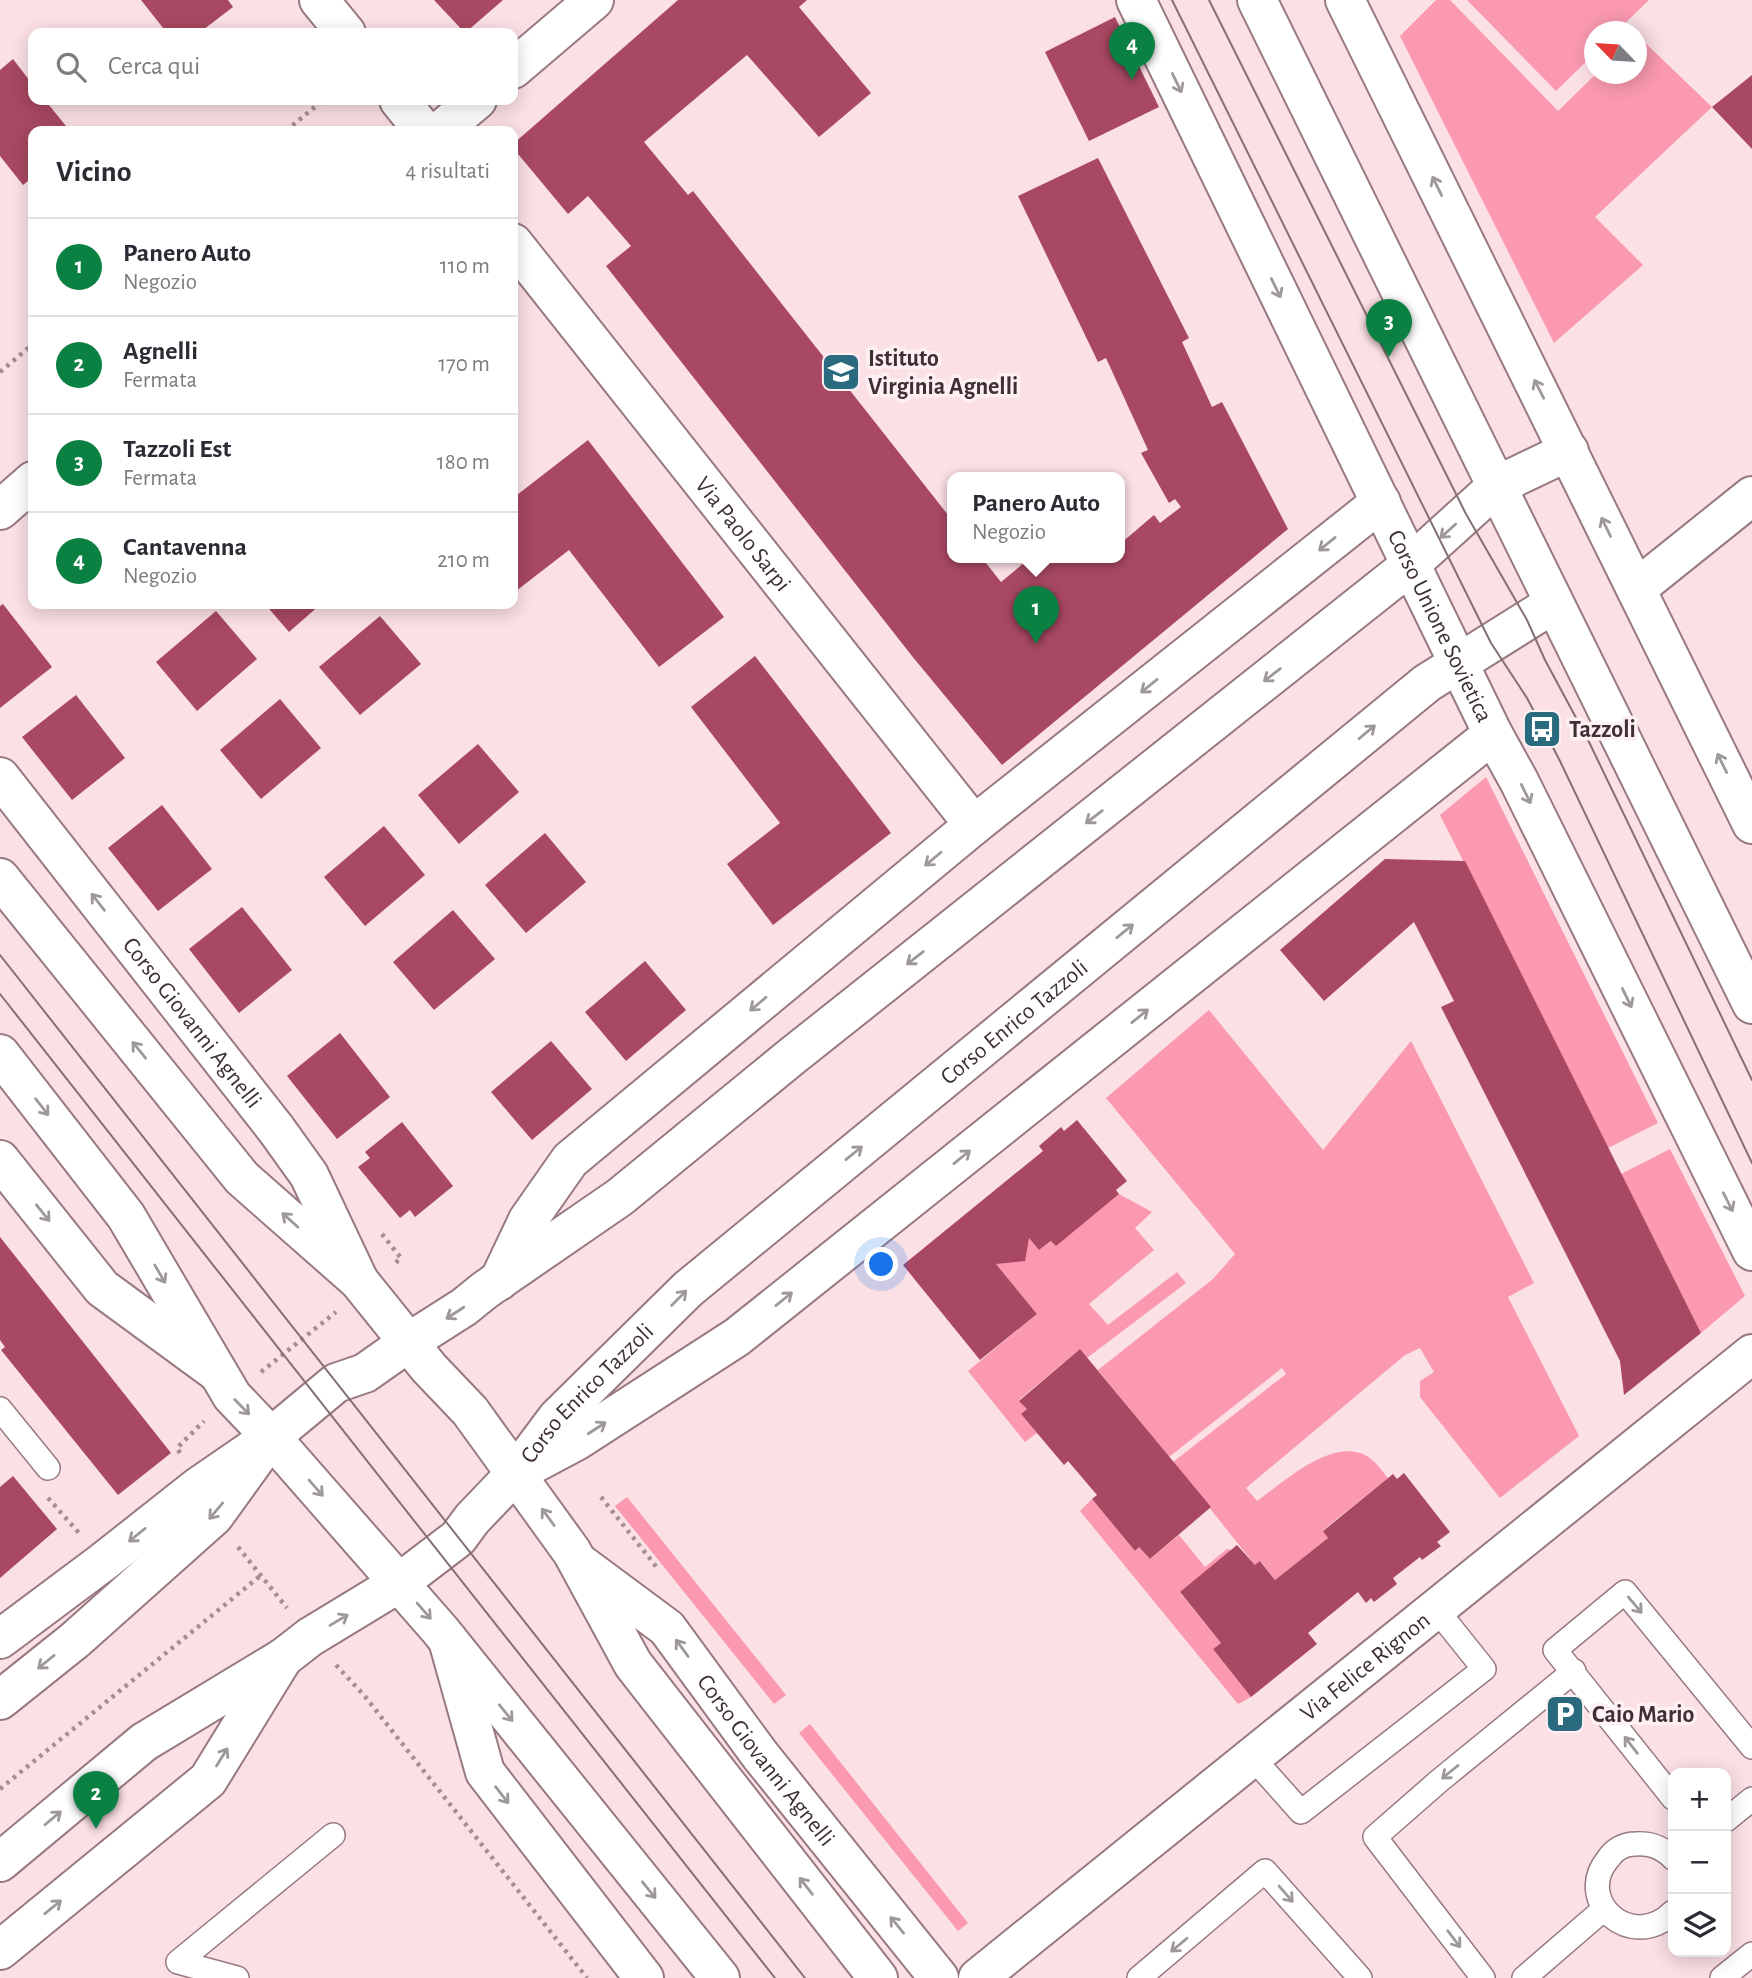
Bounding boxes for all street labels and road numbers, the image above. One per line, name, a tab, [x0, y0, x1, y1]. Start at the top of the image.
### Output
street label: Via Paolo Sarpi	[690, 473, 795, 596]
street label: Corso Unione Sovietica	[1383, 526, 1496, 726]
street label: Corso Giovanni Agnelli	[118, 933, 266, 1113]
street label: Corso Enrico Tazzoli	[936, 955, 1093, 1090]
street label: Corso Enrico Tazzoli	[517, 1319, 658, 1468]
street label: Via Felice Rignon	[1296, 1608, 1435, 1726]
street label: Corso Giovanni Agnelli	[692, 1670, 839, 1851]

